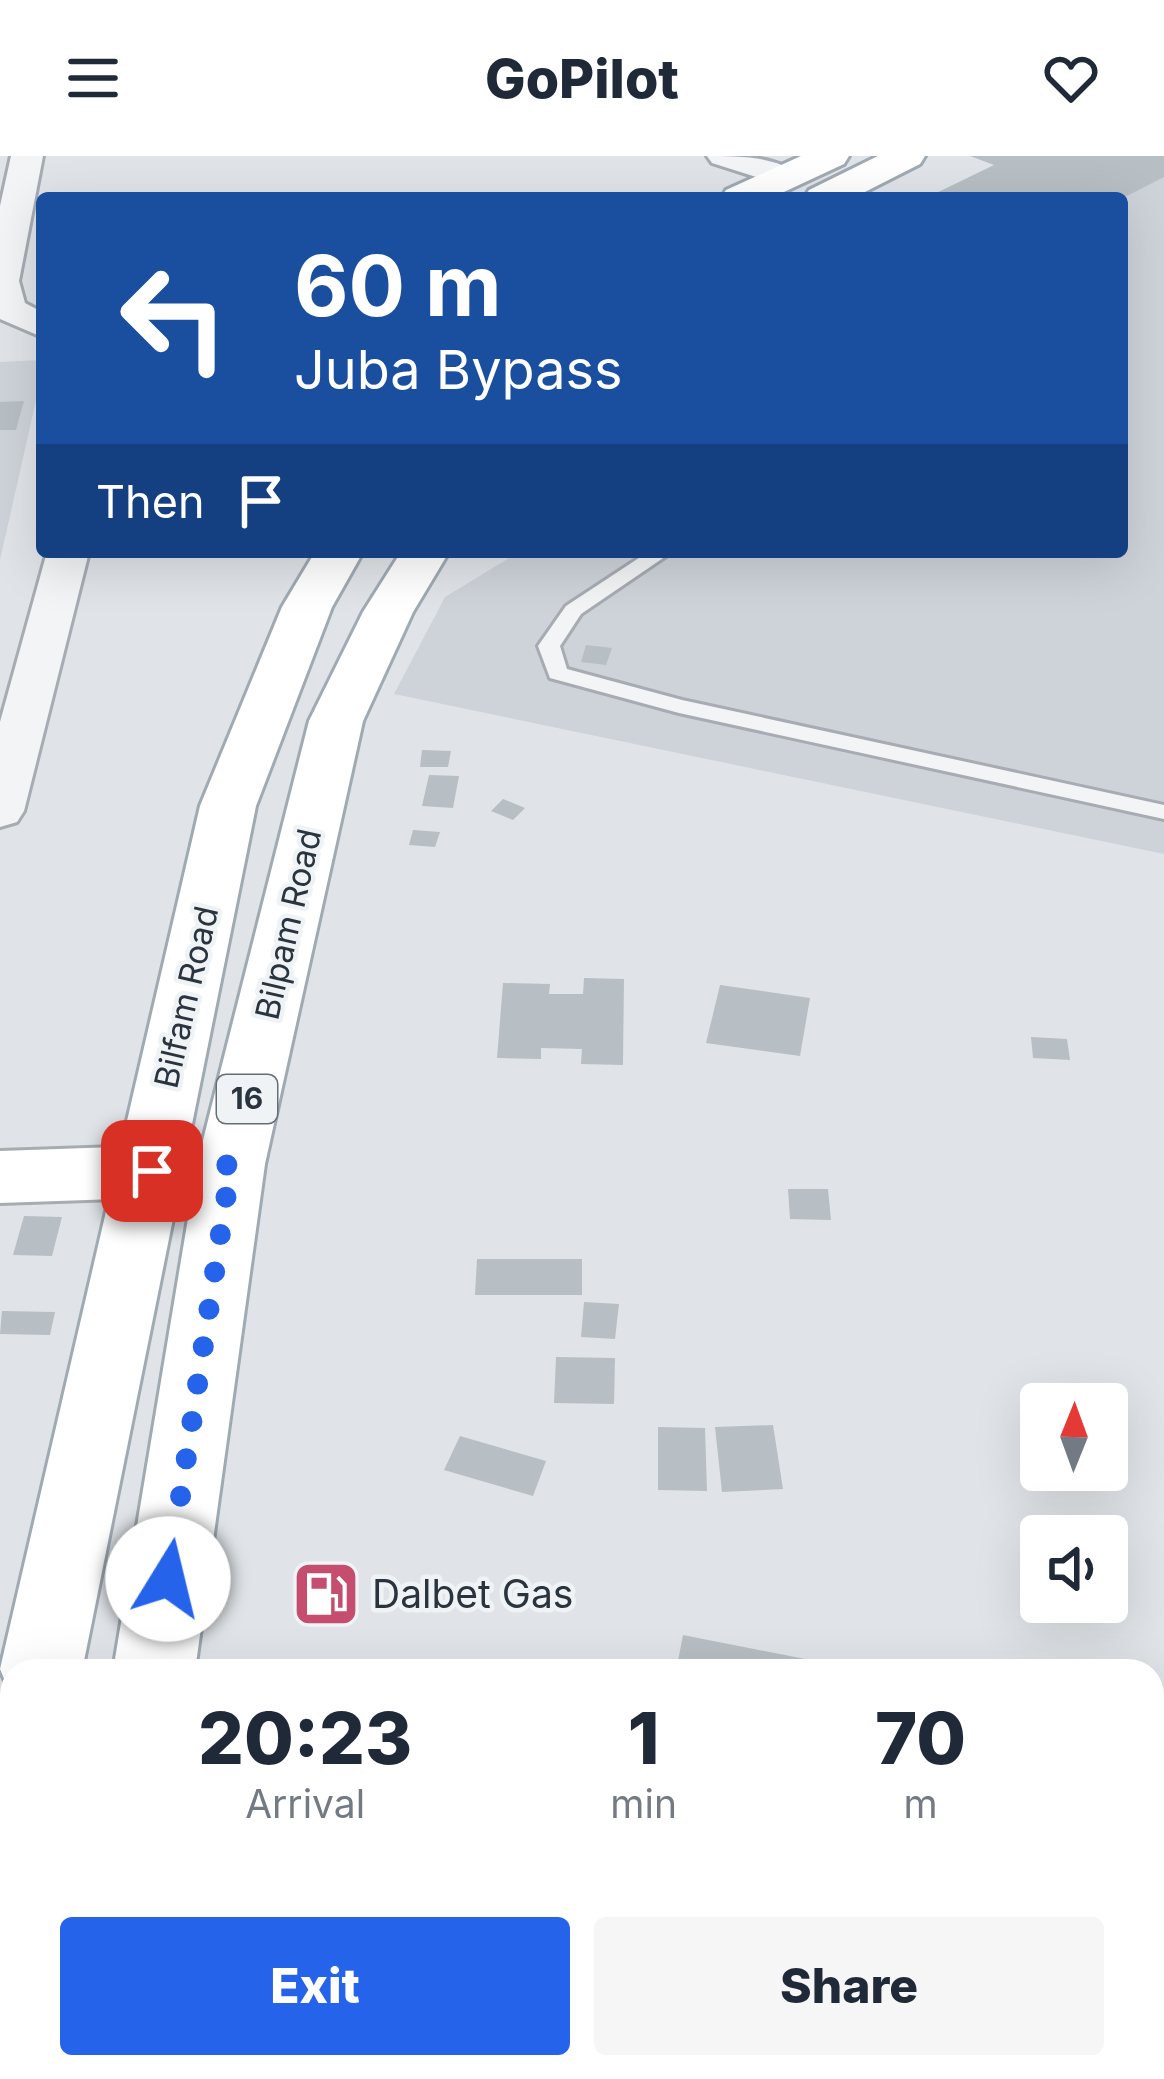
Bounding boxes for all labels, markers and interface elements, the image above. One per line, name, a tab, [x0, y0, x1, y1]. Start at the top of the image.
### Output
icon: menu	[60, 45, 126, 111]
icon: heart	[1038, 45, 1104, 111]
text: GoPilot	[485, 46, 679, 111]
text: 60 m	[294, 235, 502, 336]
icon: left	[96, 240, 252, 396]
text: Juba Bypass	[294, 337, 622, 402]
icon: arrive	[228, 468, 294, 534]
text: Then	[96, 474, 204, 529]
street label: Bilpam Road	[247, 825, 329, 1023]
street label: Bilfam Road	[146, 902, 226, 1092]
road number: 16	[217, 1075, 277, 1123]
pin	[101, 1120, 203, 1222]
icon: arrive	[119, 1138, 185, 1204]
north arrow	[1020, 1383, 1128, 1491]
map controls	[1020, 1383, 1128, 1623]
button: sound	[1020, 1515, 1128, 1623]
position arrow	[105, 1516, 231, 1642]
fuel station icon: Dalbet Gas	[291, 1559, 361, 1629]
place label: Dalbet Gas	[372, 1570, 573, 1617]
text: 20:23	[198, 1694, 412, 1781]
text: 1	[628, 1694, 660, 1781]
text: 70	[875, 1694, 966, 1781]
text: Arrival	[245, 1780, 365, 1827]
text: min	[610, 1780, 677, 1827]
text: m	[903, 1780, 938, 1827]
button: Exit	[60, 1917, 570, 2055]
button: Share	[594, 1917, 1104, 2055]

